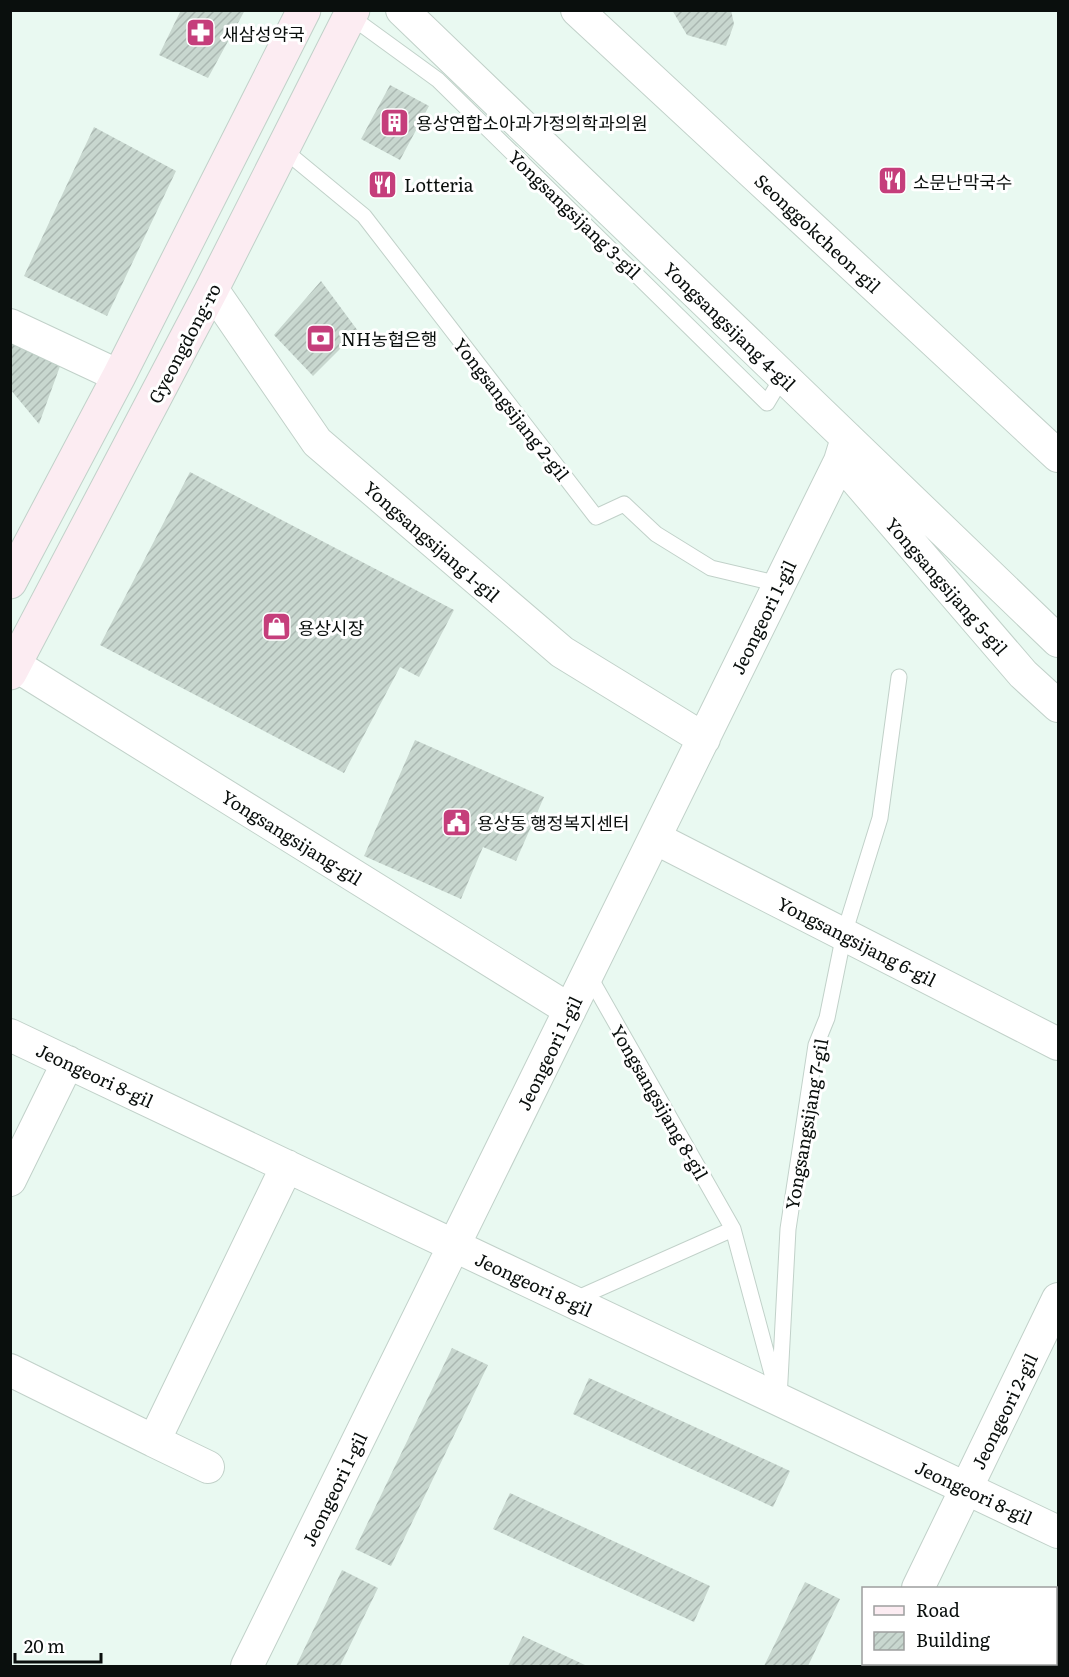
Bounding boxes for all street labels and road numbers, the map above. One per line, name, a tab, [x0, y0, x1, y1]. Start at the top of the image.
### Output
street label: Yongsangsijang 3-gil	[503, 143, 647, 285]
street label: Seonggokcheon-gil	[749, 167, 887, 299]
street label: Yongsangsijang 4-gil	[658, 255, 802, 397]
street label: Gyeongdong-ro	[141, 278, 227, 408]
street label: Yongsangsijang 2-gil	[448, 332, 576, 486]
street label: Yongsangsijang 1-gil	[358, 474, 506, 608]
street label: Yongsangsijang 5-gil	[880, 511, 1014, 661]
street label: Jeongeori 1-gil	[724, 555, 802, 679]
street label: Yongsangsijang-gil	[216, 783, 368, 891]
street label: Yongsangsijang 6-gil	[773, 889, 941, 993]
street label: Jeongeori 1-gil	[510, 991, 588, 1115]
street label: Yongsangsijang 8-gil	[604, 1019, 716, 1185]
street label: Jeongeori 8-gil	[32, 1036, 158, 1114]
street label: Yongsangsijang 7-gil	[778, 1036, 834, 1212]
street label: Jeongeori 8-gil	[471, 1245, 597, 1323]
street label: Jeongeori 2-gil	[964, 1348, 1044, 1474]
street label: Jeongeori 1-gil	[295, 1427, 373, 1551]
street label: Jeongeori 8-gil	[911, 1453, 1037, 1531]

